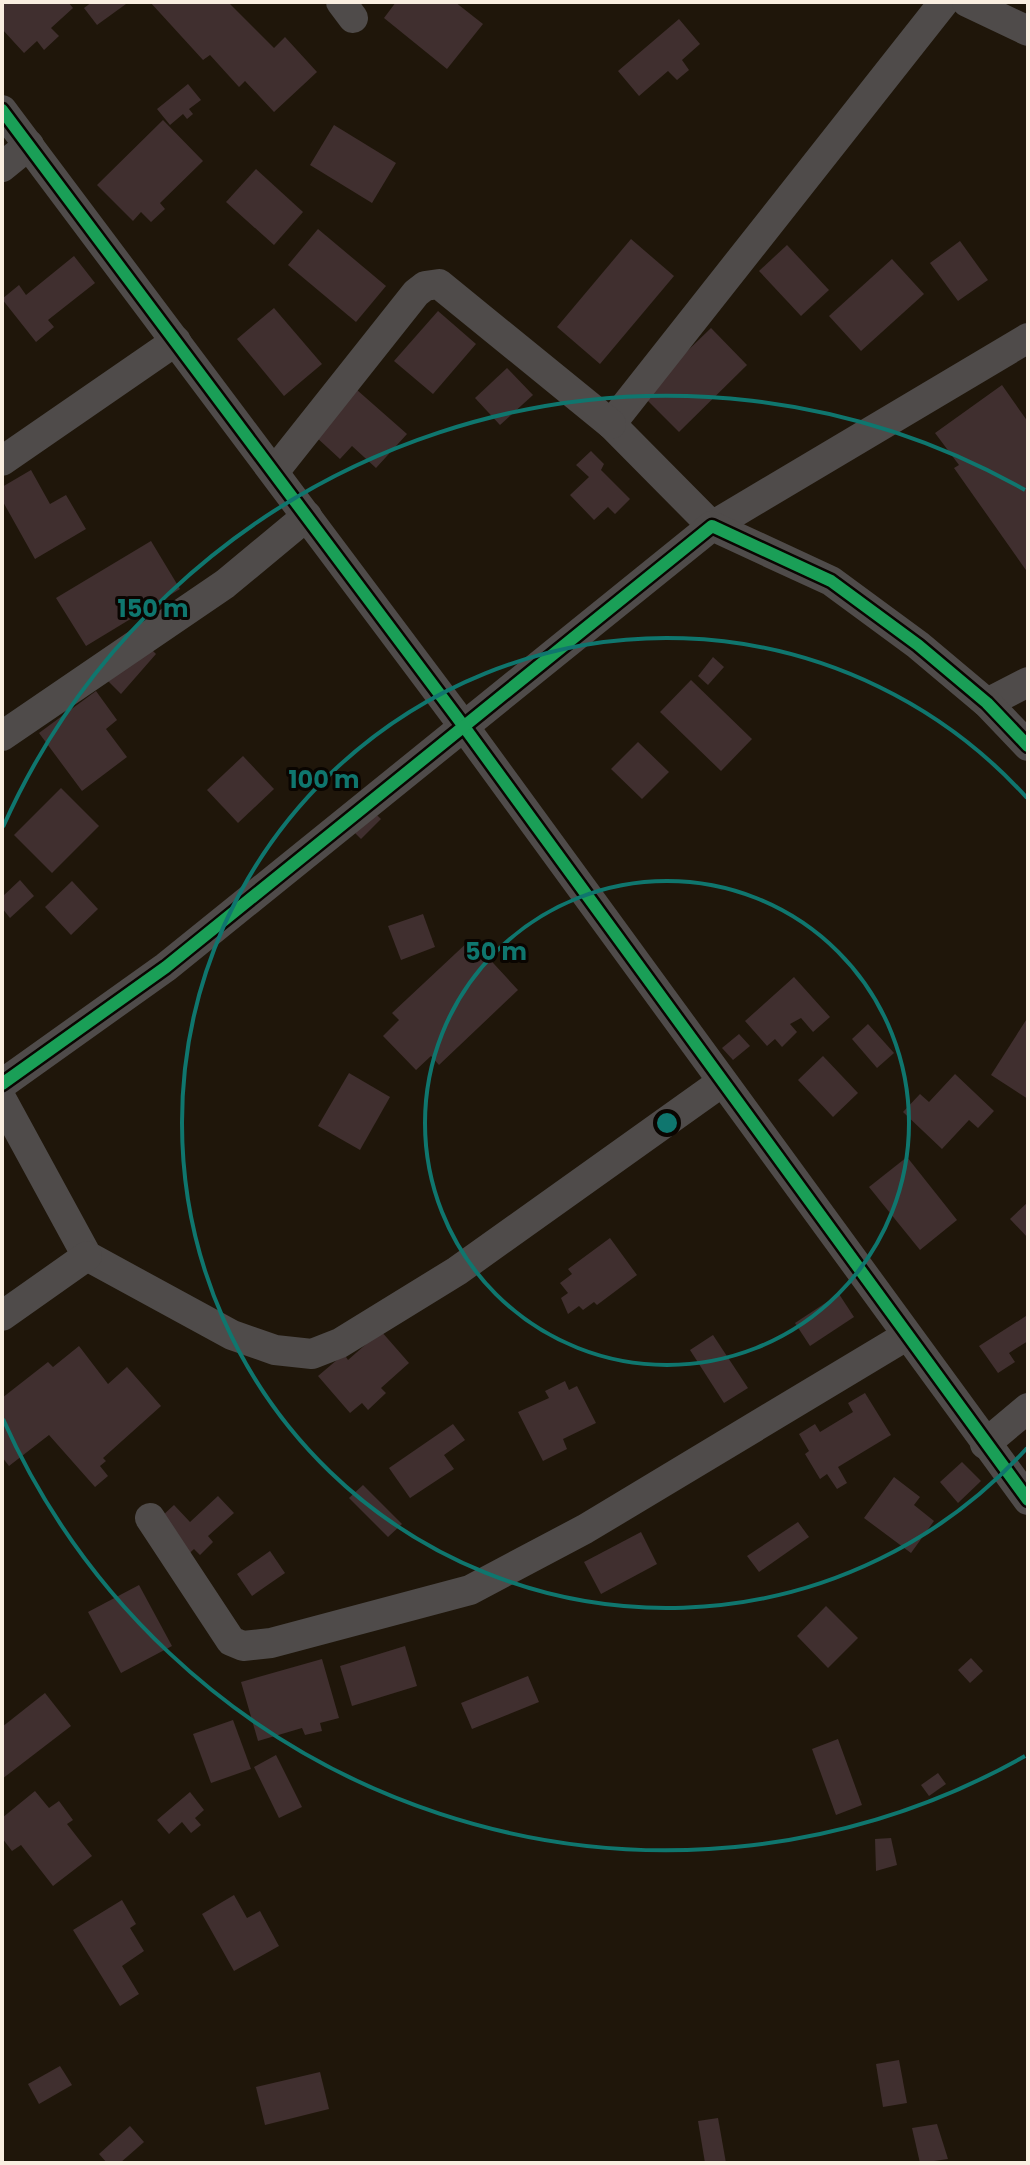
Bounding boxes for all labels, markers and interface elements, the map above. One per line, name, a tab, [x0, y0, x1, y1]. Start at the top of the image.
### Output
text: 150 m	[118, 592, 188, 625]
text: 100 m	[289, 763, 359, 796]
text: 50 m	[465, 935, 527, 968]
centre of rings	[653, 1109, 681, 1137]

